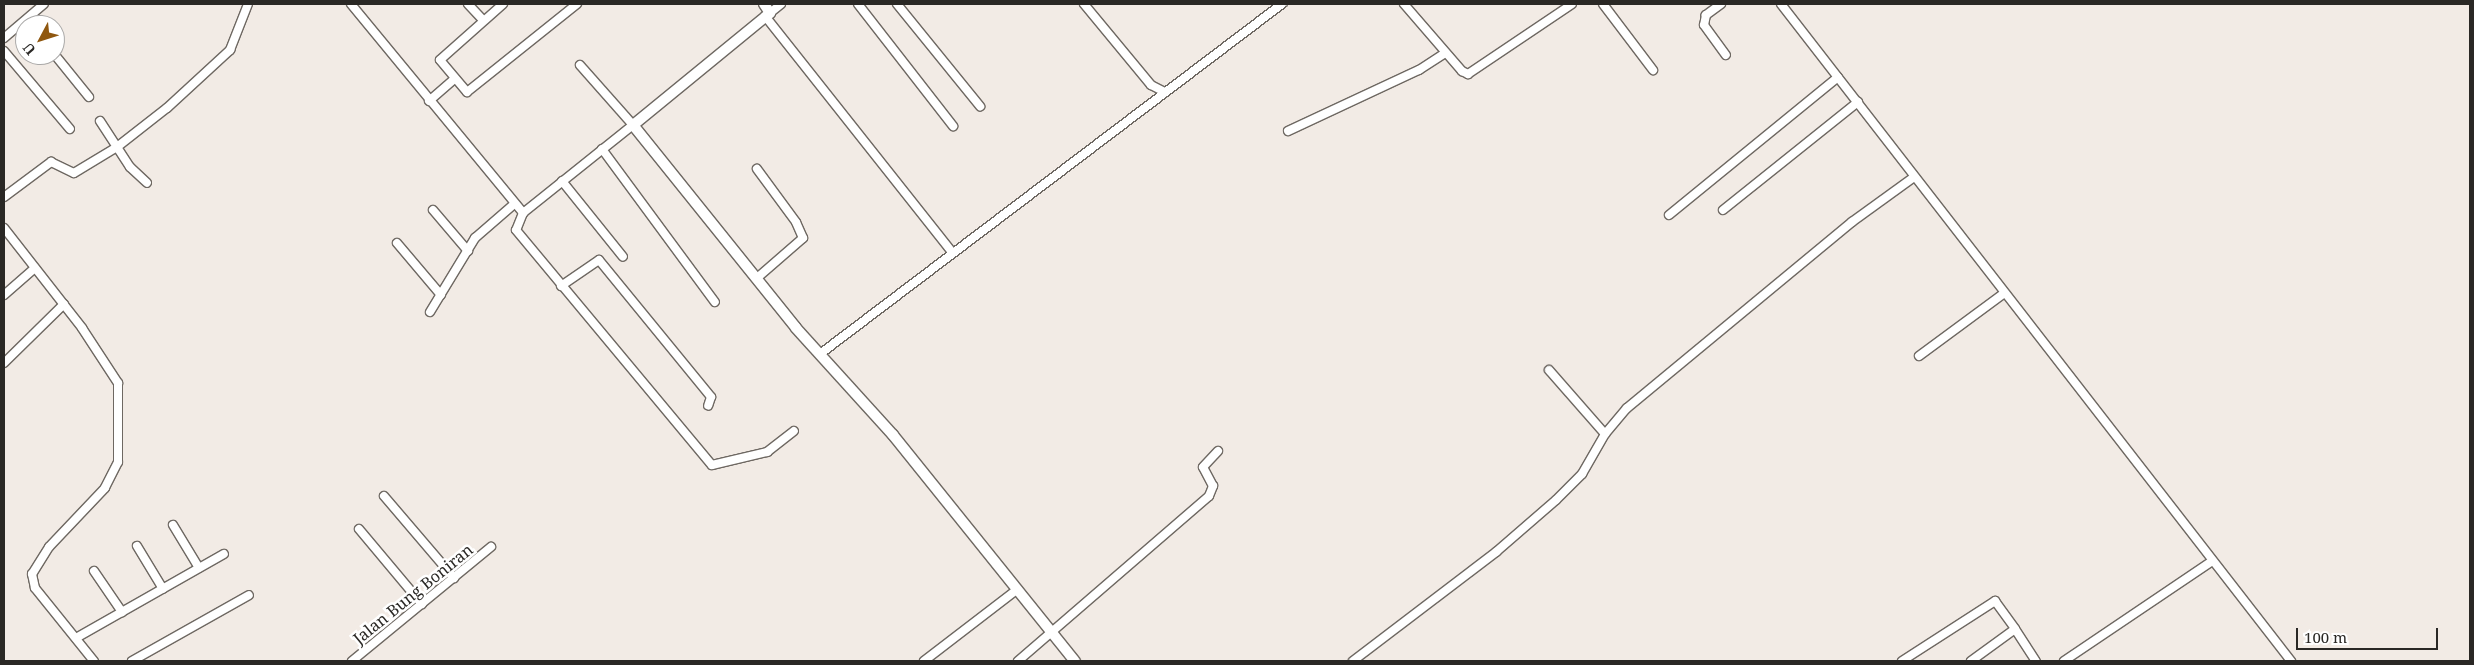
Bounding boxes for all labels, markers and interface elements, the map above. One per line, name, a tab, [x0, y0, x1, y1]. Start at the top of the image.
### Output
north arrow	[15, 15, 65, 65]
text: U	[18, 39, 40, 59]
street label: Jalan Bung Boniran	[349, 540, 477, 648]
scale bar	[2299, 618, 2442, 650]
text: 100 m	[2304, 627, 2347, 647]

